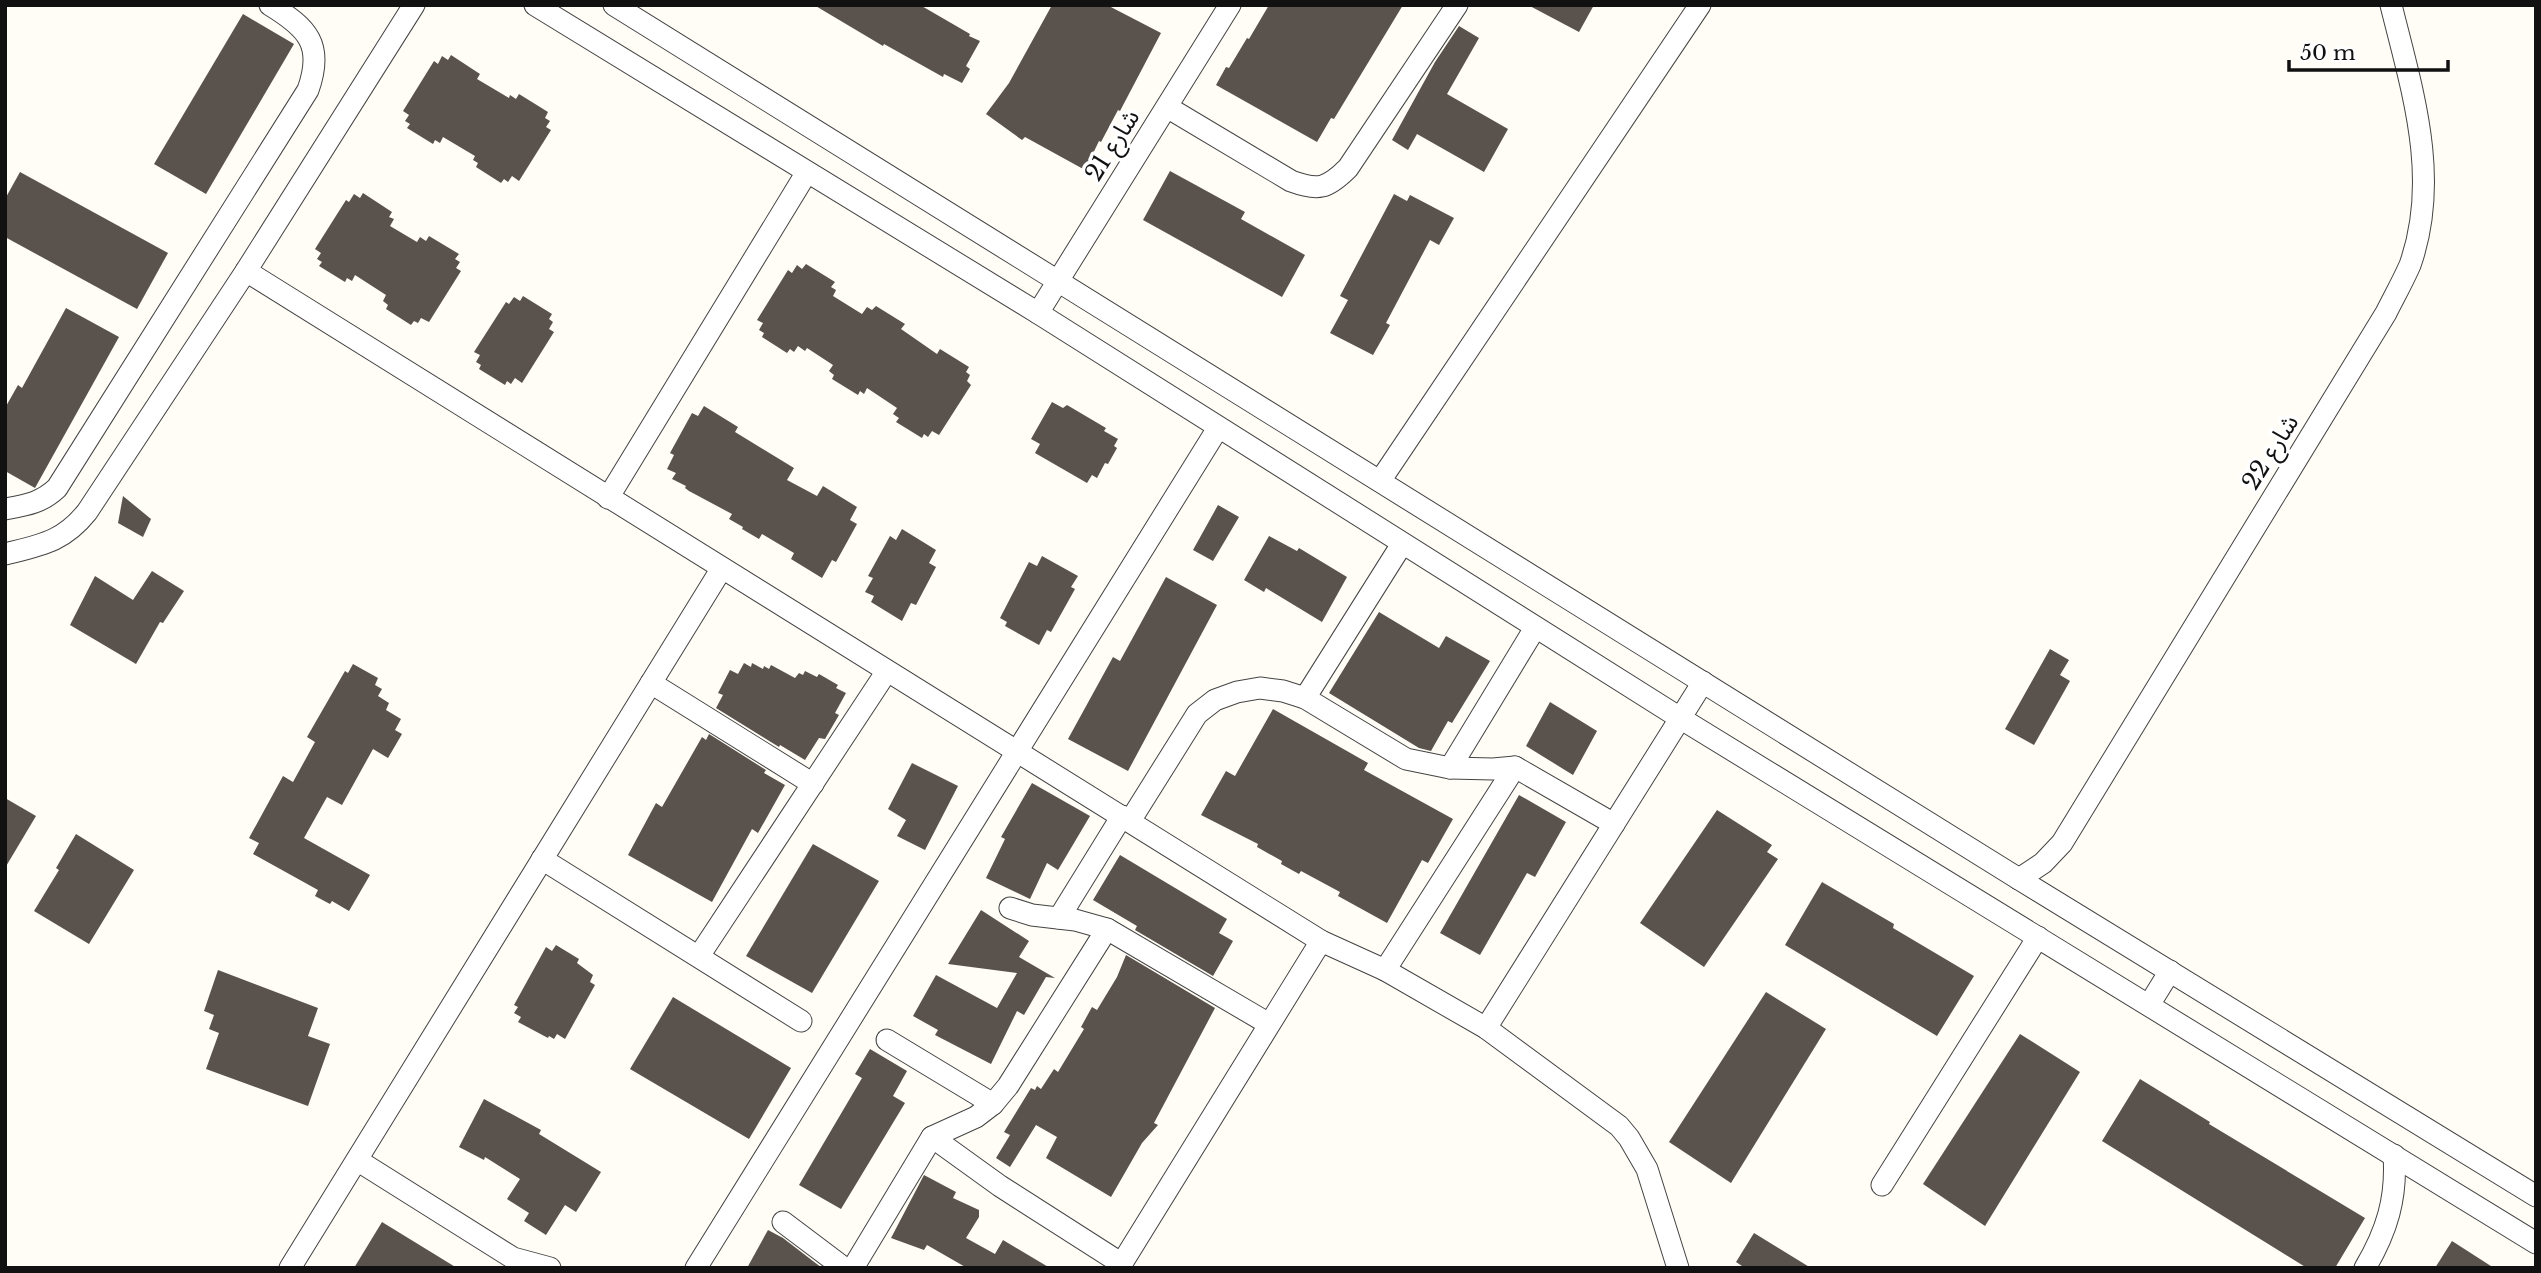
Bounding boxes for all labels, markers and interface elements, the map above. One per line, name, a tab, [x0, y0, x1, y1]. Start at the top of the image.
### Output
scale bar	[2289, 28, 2448, 72]
text: 50 m	[2300, 40, 2356, 66]
street label: شارع 21	[1079, 104, 1148, 188]
street label: شارع 22	[2236, 409, 2307, 497]

